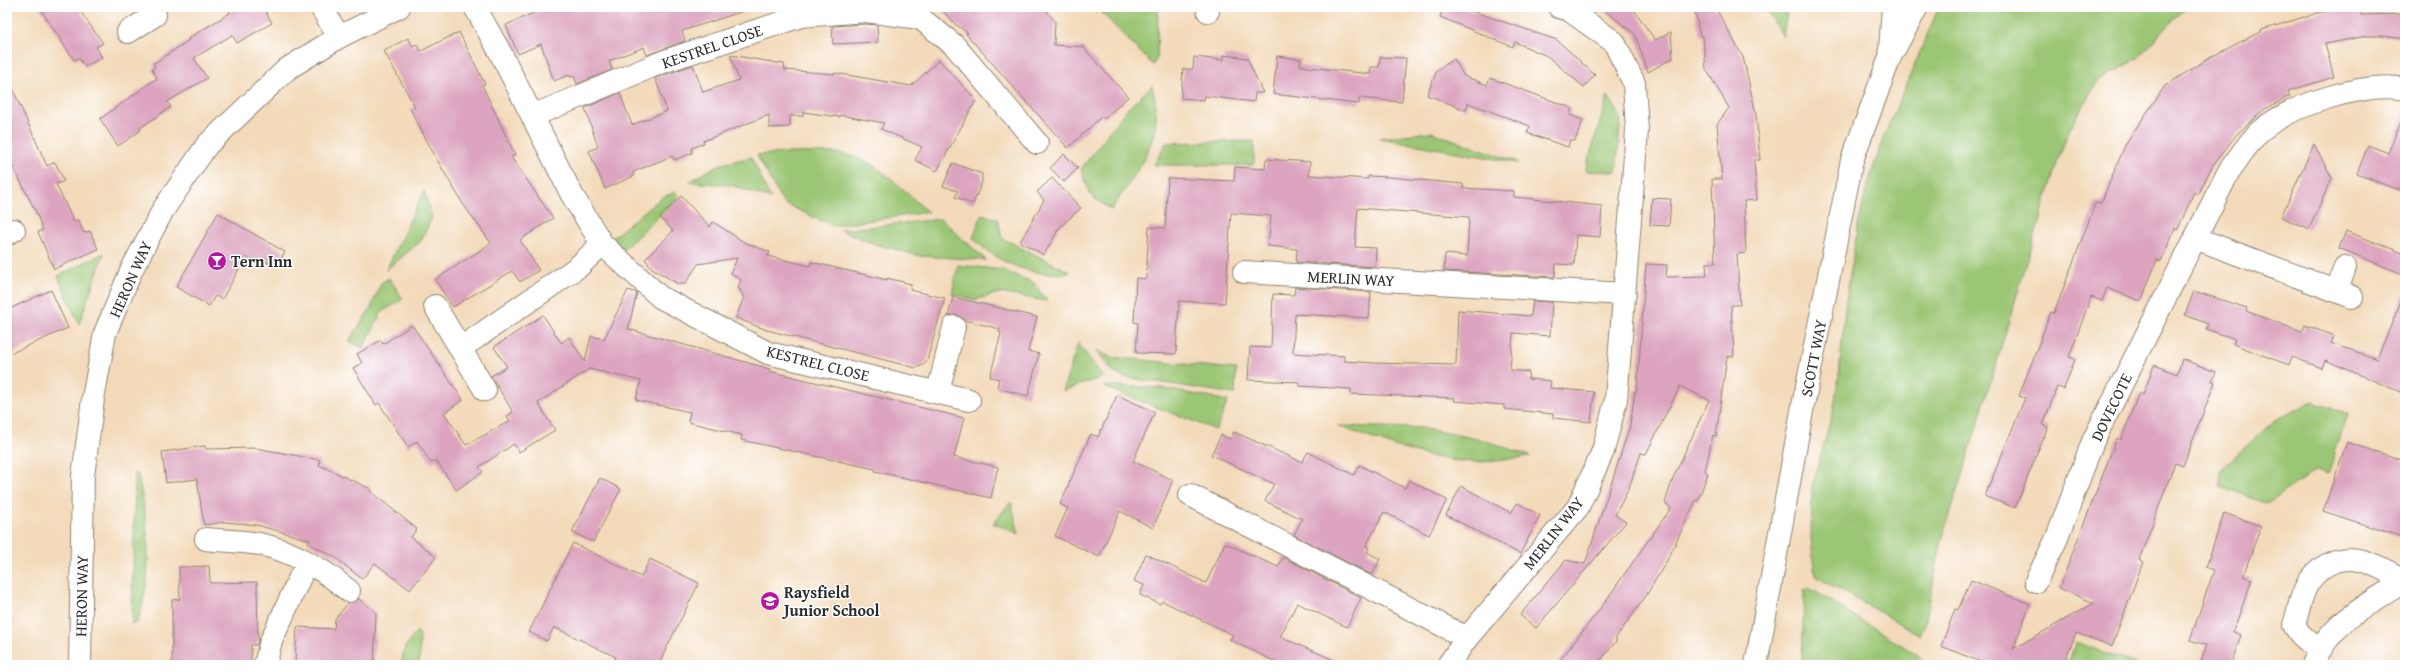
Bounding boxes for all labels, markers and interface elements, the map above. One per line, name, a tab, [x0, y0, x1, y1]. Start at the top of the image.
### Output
street label: KESTREL CLOSE	[658, 18, 766, 74]
street label: HERON WAY	[102, 236, 158, 321]
place label: Tern Inn	[231, 249, 293, 273]
bar icon: Tern Inn	[206, 250, 228, 272]
street label: MERLIN WAY	[1307, 264, 1396, 292]
street label: SCOTT WAY	[1794, 317, 1832, 399]
street label: KESTREL CLOSE	[764, 339, 872, 387]
street label: DOVECOTE	[2084, 369, 2138, 445]
street label: MERLIN WAY	[1517, 491, 1590, 575]
street label: HERON WAY	[68, 554, 94, 637]
place label: Raysfield Junior School	[781, 580, 880, 622]
school or university icon: Raysfield Junior School	[759, 590, 781, 612]

